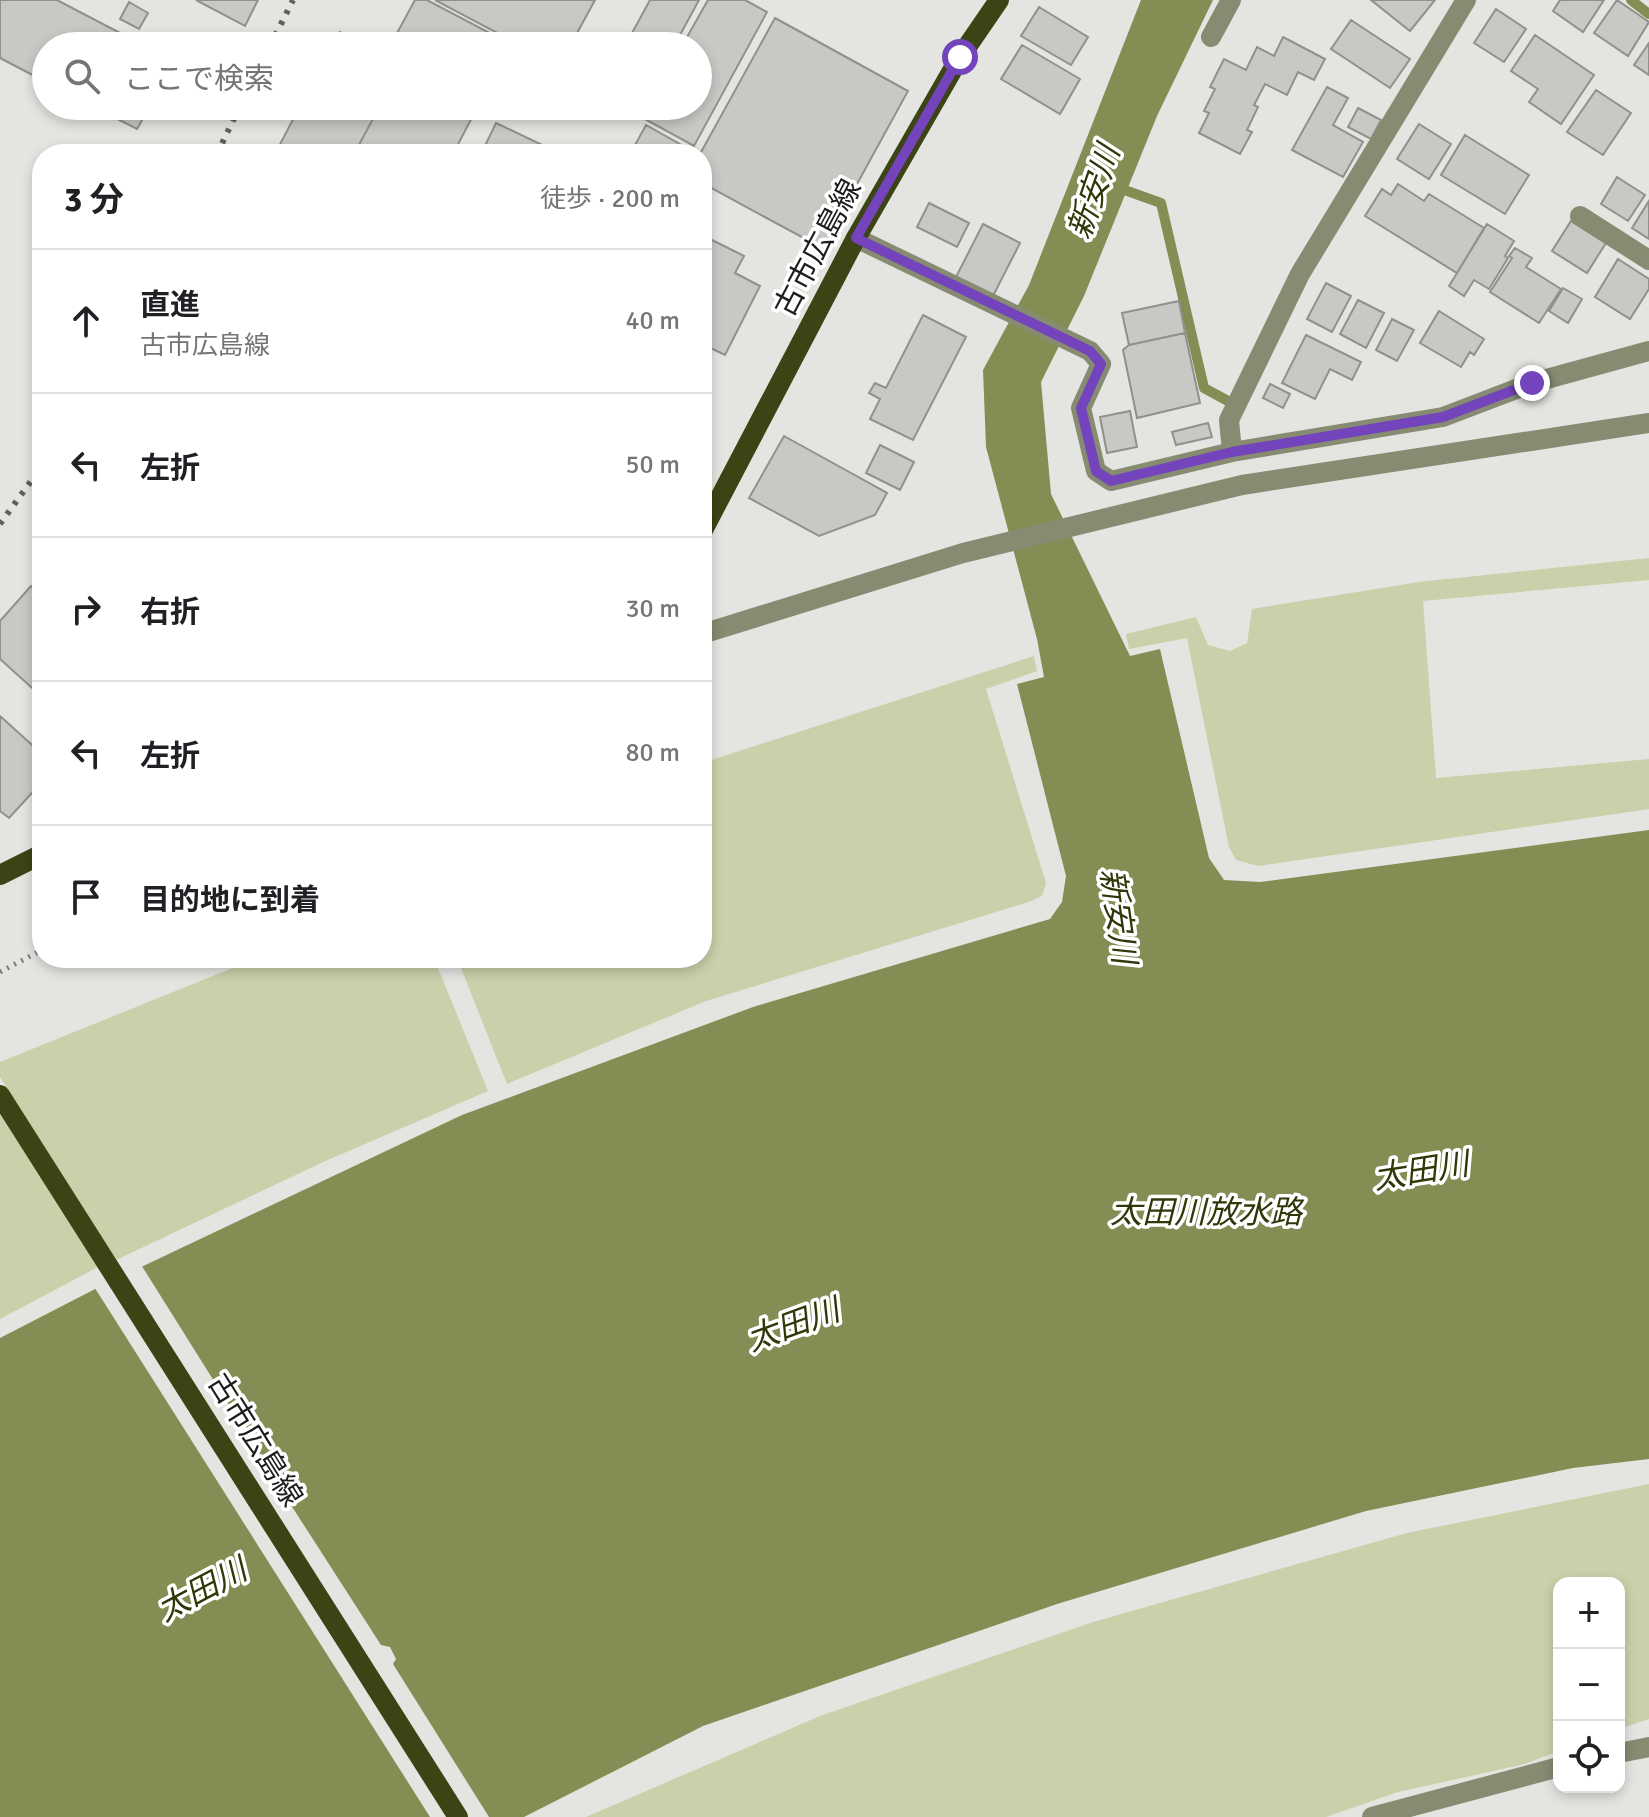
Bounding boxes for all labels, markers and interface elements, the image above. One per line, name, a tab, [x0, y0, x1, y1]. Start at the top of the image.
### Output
search box	[32, 32, 712, 120]
route start	[942, 39, 978, 75]
icon: search	[60, 54, 104, 98]
text: ここで検索	[124, 61, 274, 98]
water label: 新安川	[1060, 137, 1129, 244]
street label: 古市広島線	[766, 173, 870, 323]
text: 3 分	[64, 179, 124, 221]
text: 徒歩 · 200 m	[540, 183, 680, 215]
text: 直進	[140, 287, 200, 324]
icon: ahead	[64, 299, 108, 343]
text: 40 m	[625, 305, 680, 337]
text: 古市広島線	[140, 330, 270, 362]
route end	[1514, 365, 1550, 401]
icon: left	[64, 443, 108, 487]
text: 50 m	[625, 449, 680, 481]
text: 左折	[140, 450, 200, 487]
icon: right	[64, 587, 108, 631]
text: 30 m	[625, 593, 680, 625]
text: 右折	[140, 594, 200, 631]
icon: left	[64, 731, 108, 775]
text: 80 m	[625, 737, 680, 769]
text: 左折	[140, 738, 200, 775]
water label: 新安川	[1092, 866, 1144, 969]
icon: arrive	[64, 875, 108, 919]
text: 目的地に到着	[140, 882, 320, 919]
water label: 太田川	[1371, 1144, 1474, 1198]
water label: 太田川放水路	[1110, 1193, 1305, 1232]
water label: 太田川	[741, 1289, 848, 1360]
street label: 古市広島線	[200, 1367, 310, 1513]
water label: 太田川	[150, 1549, 256, 1630]
map controls	[1553, 1577, 1625, 1793]
button: +	[1553, 1577, 1625, 1649]
button: −	[1553, 1649, 1625, 1721]
button: locate	[1553, 1721, 1625, 1793]

